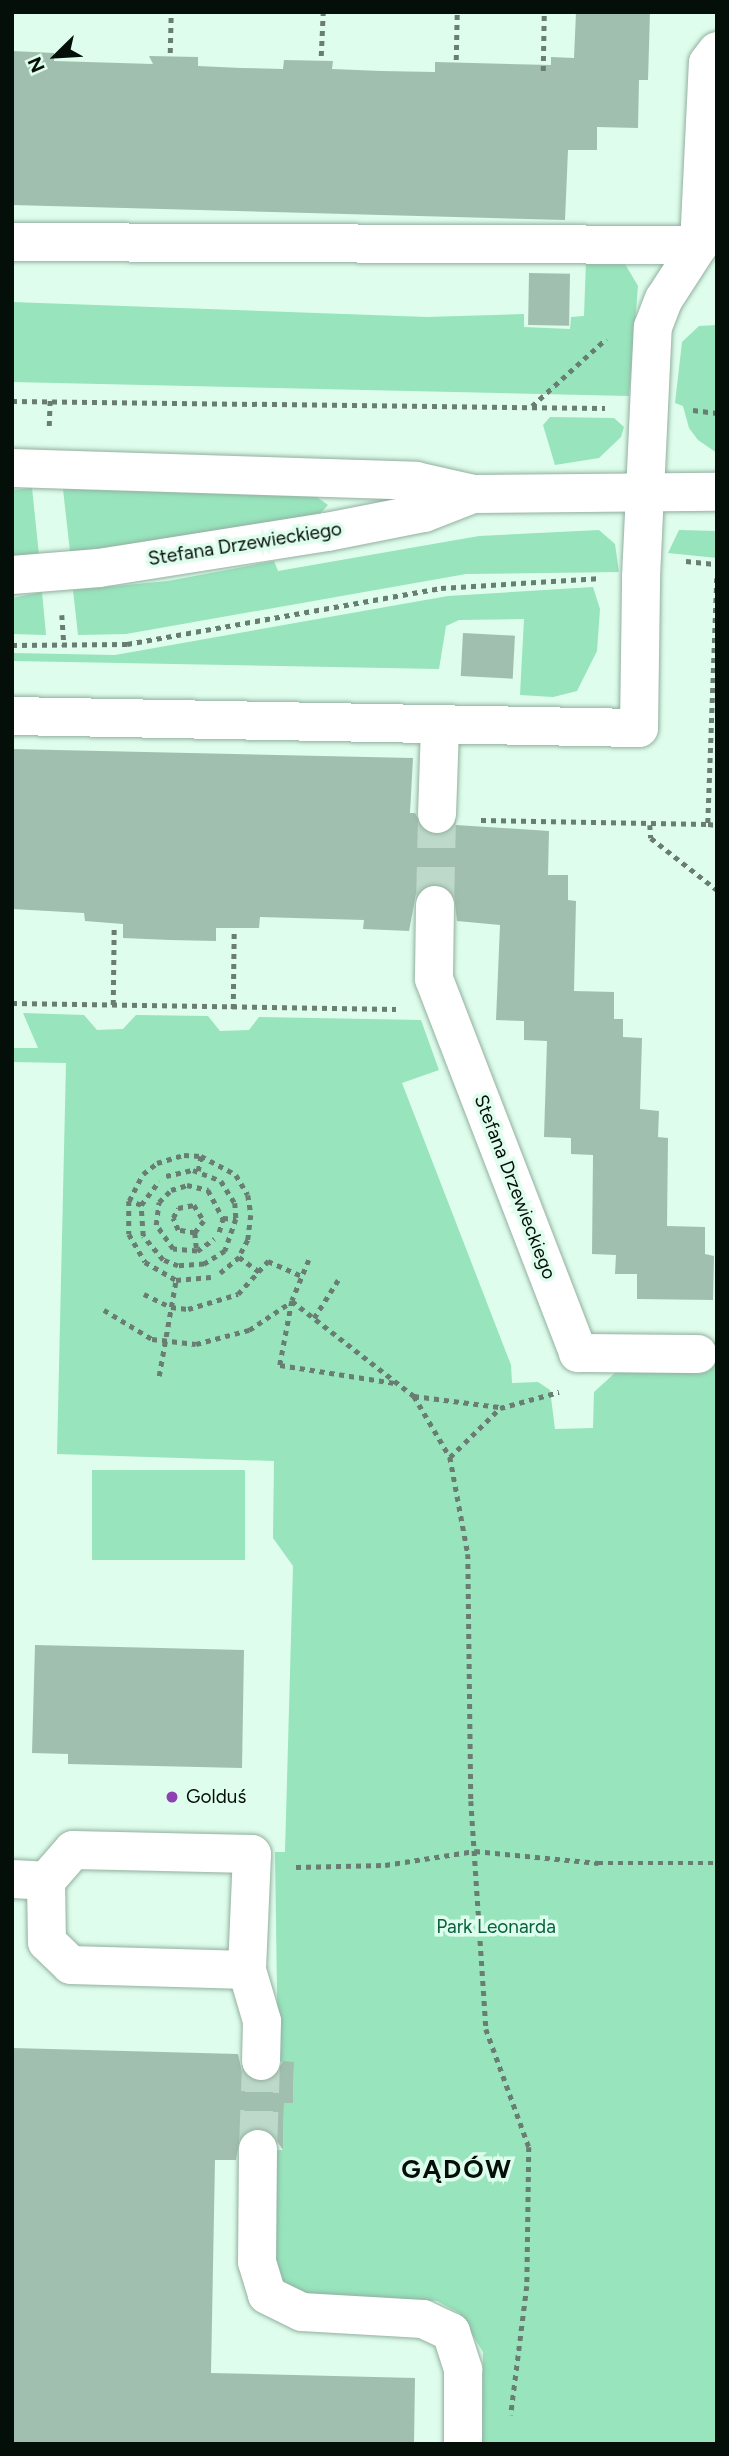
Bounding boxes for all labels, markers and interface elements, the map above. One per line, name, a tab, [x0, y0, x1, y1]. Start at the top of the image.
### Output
north arrow	[21, 21, 91, 91]
text: N	[23, 53, 50, 76]
street label: Stefana Drzewieckiego	[146, 517, 344, 571]
street label: Stefana Drzewieckiego	[469, 1091, 561, 1283]
place label: Golduś	[186, 1786, 246, 1808]
marker: Golduś	[164, 1789, 180, 1805]
park label: Park Leonarda	[436, 1916, 556, 1938]
district label: GĄDÓW	[402, 2154, 512, 2186]

